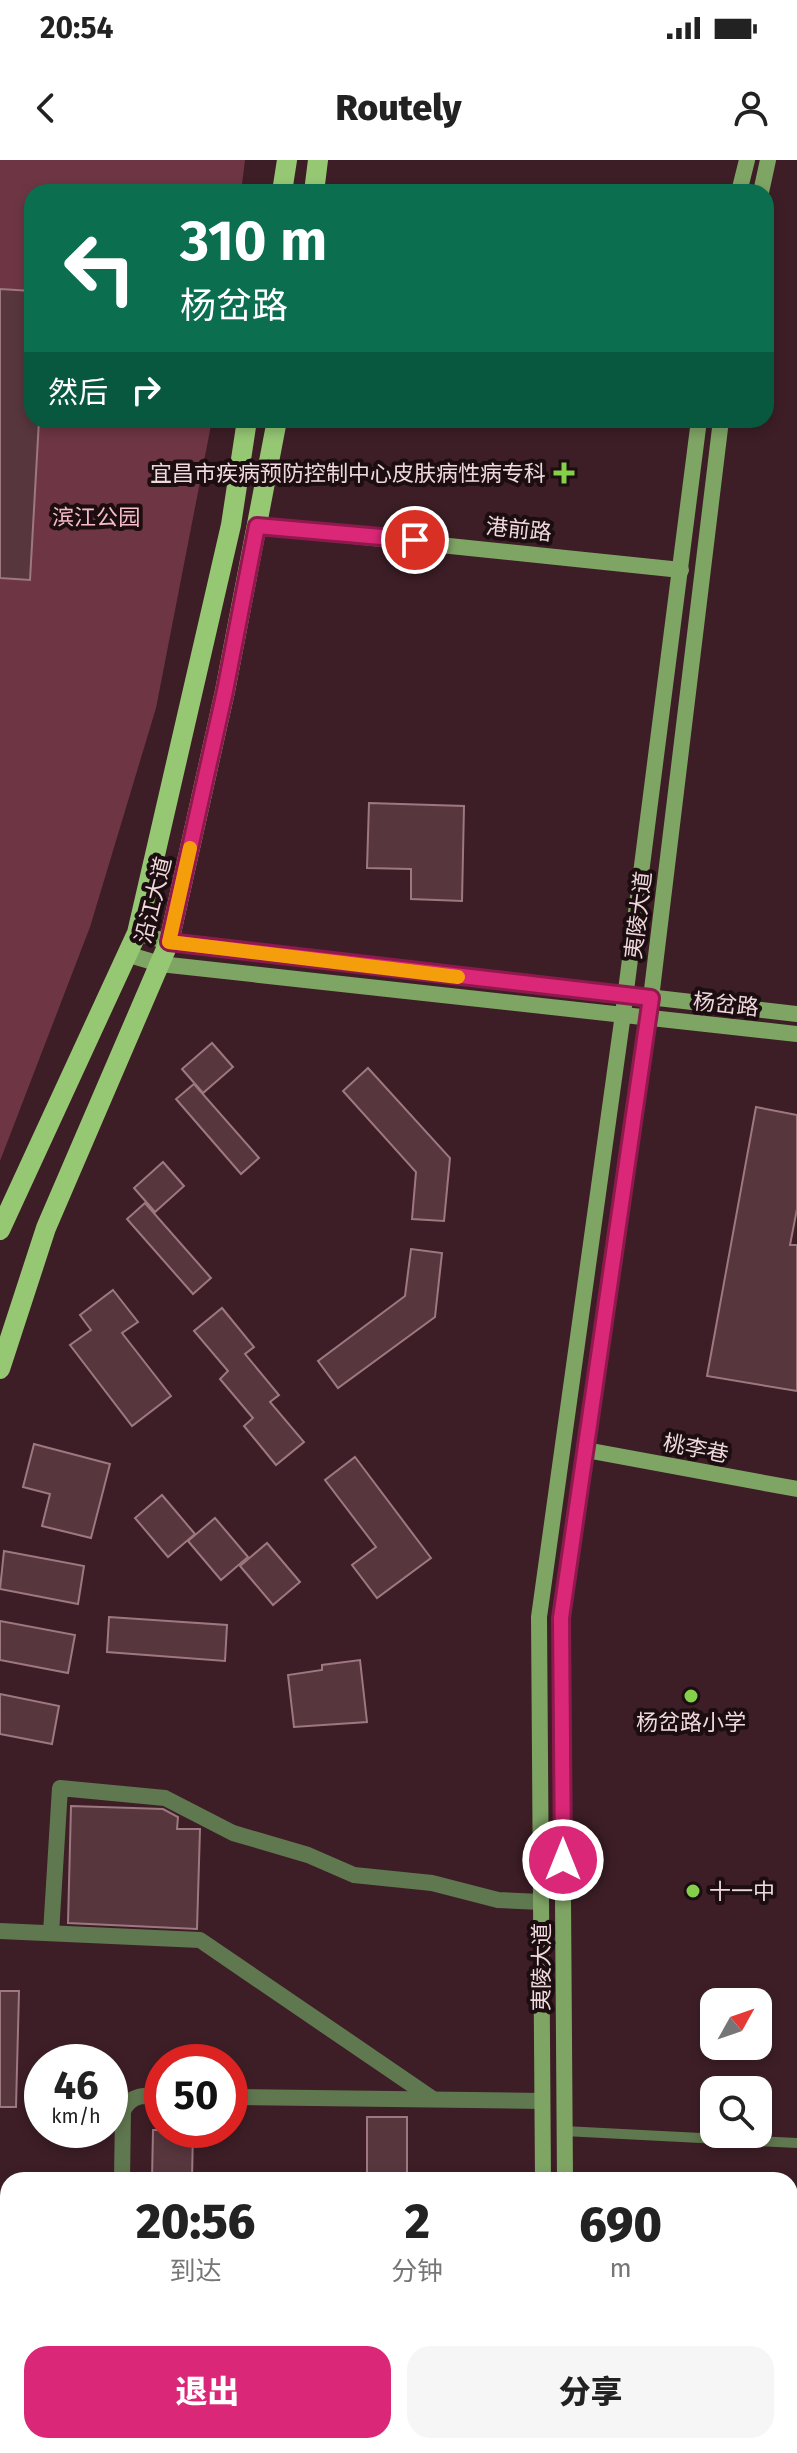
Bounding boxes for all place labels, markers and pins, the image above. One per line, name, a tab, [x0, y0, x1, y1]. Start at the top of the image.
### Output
place label: 宜昌市疾病预防控制中心皮肤病性病专科	[150, 460, 546, 487]
marker: 宜昌市疾病预防控制中心皮肤病性病专科	[553, 462, 575, 484]
pin	[381, 506, 449, 574]
marker: 杨岔路小学	[682, 1687, 700, 1705]
place label: 杨岔路小学	[636, 1709, 746, 1736]
place label: 十一中	[709, 1878, 775, 1905]
marker: 十一中	[684, 1882, 702, 1900]

